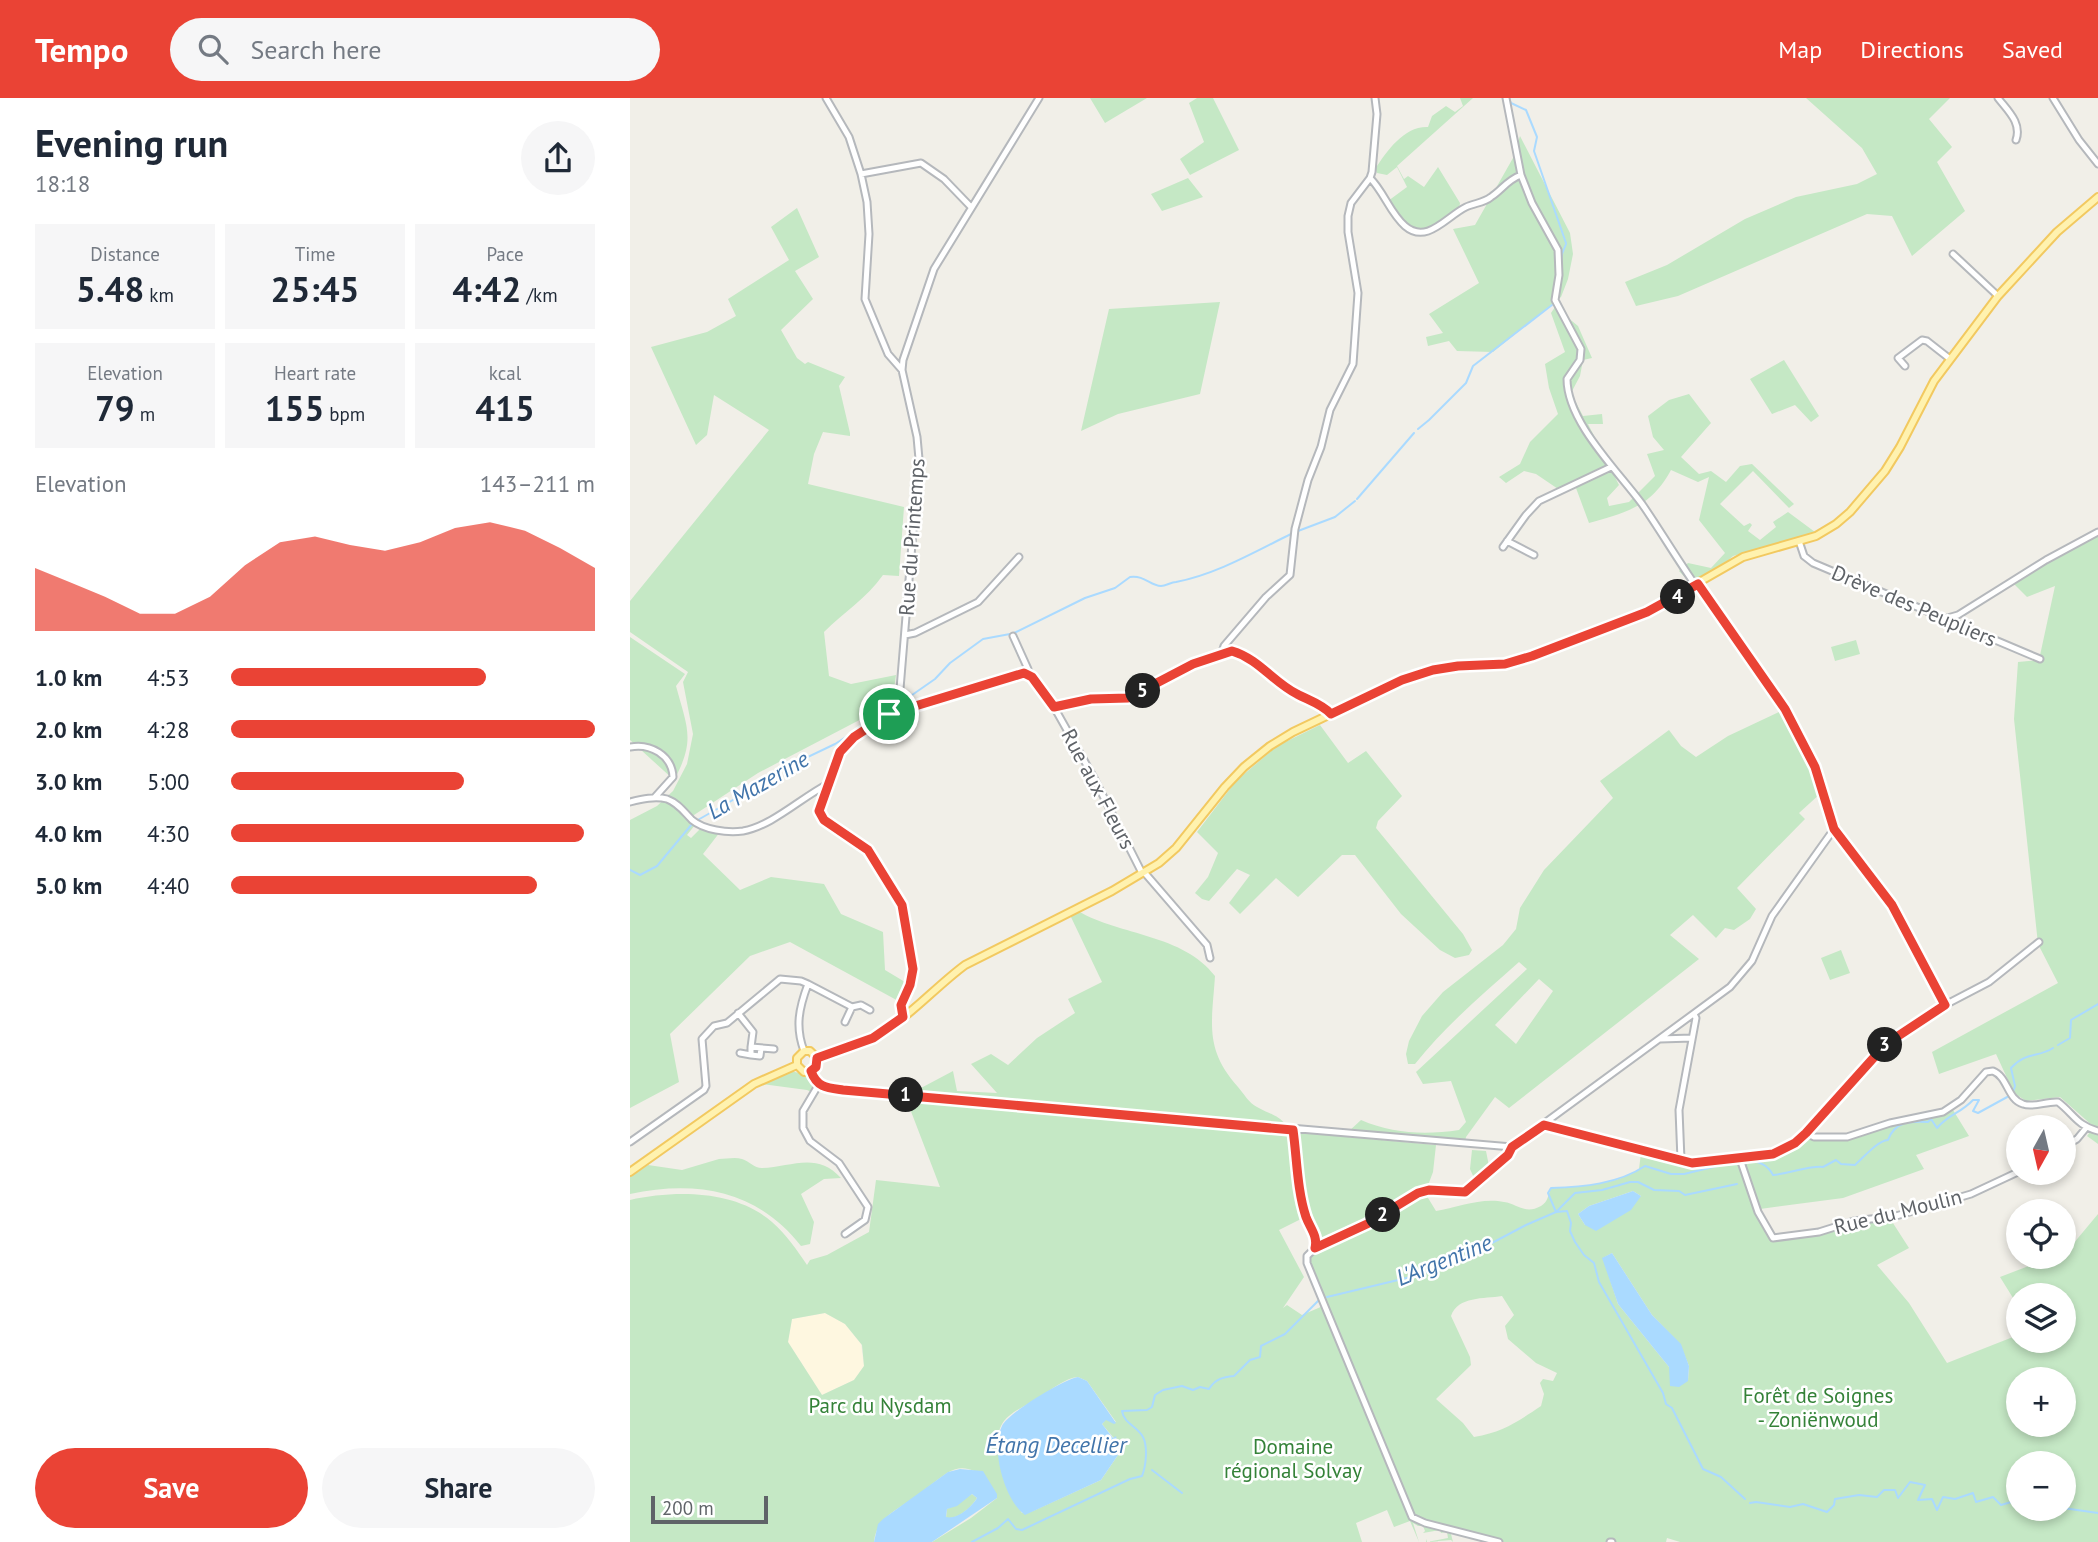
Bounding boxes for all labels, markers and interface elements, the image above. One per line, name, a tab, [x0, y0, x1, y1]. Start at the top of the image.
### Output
search box	[170, 18, 660, 81]
text: Tempo	[35, 28, 128, 71]
icon: search	[194, 30, 232, 68]
text: Search here	[250, 33, 382, 66]
text: Map	[1778, 34, 1822, 65]
text: Directions	[1860, 34, 1964, 65]
text: Saved	[2002, 34, 2063, 65]
text: Evening run	[35, 118, 228, 167]
button: share	[521, 121, 595, 195]
text: 18:18	[35, 169, 90, 198]
text: Distance	[90, 242, 160, 266]
text: Time	[295, 242, 335, 266]
text: Pace	[486, 242, 524, 266]
text: 5.48	[76, 266, 144, 312]
text: 25:45	[271, 266, 359, 312]
text: 4:42	[452, 266, 521, 312]
text: km	[144, 283, 174, 307]
text: /km	[521, 283, 558, 307]
text: Elevation	[87, 361, 163, 385]
text: Heart rate	[274, 361, 356, 385]
text: kcal	[489, 361, 521, 385]
text: 79	[95, 385, 135, 431]
text: 155	[265, 385, 324, 431]
text: 415	[475, 385, 535, 431]
text: m	[135, 402, 155, 426]
text: bpm	[324, 402, 365, 426]
street label: Rue du Printemps	[893, 457, 930, 617]
text: Elevation	[35, 469, 127, 498]
text: 143–211 m	[480, 469, 595, 498]
street label: Drève des Peupliers	[1828, 559, 2001, 652]
pin: 4	[1660, 580, 1696, 614]
text: 4	[1672, 584, 1683, 608]
text: 1.0 km	[35, 663, 102, 692]
text: 4:53	[147, 663, 190, 692]
pin: 5	[1126, 674, 1160, 708]
text: 5	[1137, 678, 1148, 702]
pin	[859, 684, 919, 744]
icon: arrive	[870, 695, 908, 733]
text: 2.0 km	[35, 715, 102, 744]
text: 4:28	[147, 715, 190, 744]
street label: Rue aux Fleurs	[1055, 724, 1141, 854]
water label: La Mazerine	[702, 744, 814, 825]
text: 3.0 km	[35, 767, 102, 796]
text: 5:00	[147, 767, 190, 796]
text: 4.0 km	[35, 819, 102, 848]
text: 4:30	[147, 819, 190, 848]
text: 5.0 km	[35, 871, 102, 900]
text: 4:40	[147, 871, 190, 900]
pin: 3	[1868, 1028, 1902, 1062]
text: 3	[1879, 1032, 1890, 1056]
pin: 1	[888, 1077, 924, 1112]
text: 1	[900, 1082, 911, 1106]
north arrow	[2006, 1115, 2076, 1185]
map controls	[2006, 1115, 2076, 1521]
street label: Rue du Moulin	[1831, 1183, 1964, 1240]
pin: 2	[1366, 1198, 1400, 1232]
button: locate	[2006, 1199, 2076, 1269]
text: 2	[1377, 1202, 1388, 1226]
water label: L'Argentine	[1392, 1227, 1496, 1292]
button: layers	[2006, 1283, 2076, 1353]
button: +	[2006, 1367, 2076, 1437]
park label: Forêt de Soignes - Zoniënwoud	[1743, 1382, 1893, 1433]
park label: Parc du Nysdam	[809, 1392, 951, 1419]
water label: Étang Decellier	[985, 1430, 1128, 1459]
park label: Domaine régional Solvay	[1224, 1433, 1362, 1484]
button: Save	[35, 1448, 308, 1528]
button: Share	[322, 1448, 595, 1528]
button: −	[2006, 1451, 2076, 1521]
scale bar	[651, 1493, 768, 1525]
text: 200 m	[662, 1496, 714, 1520]

